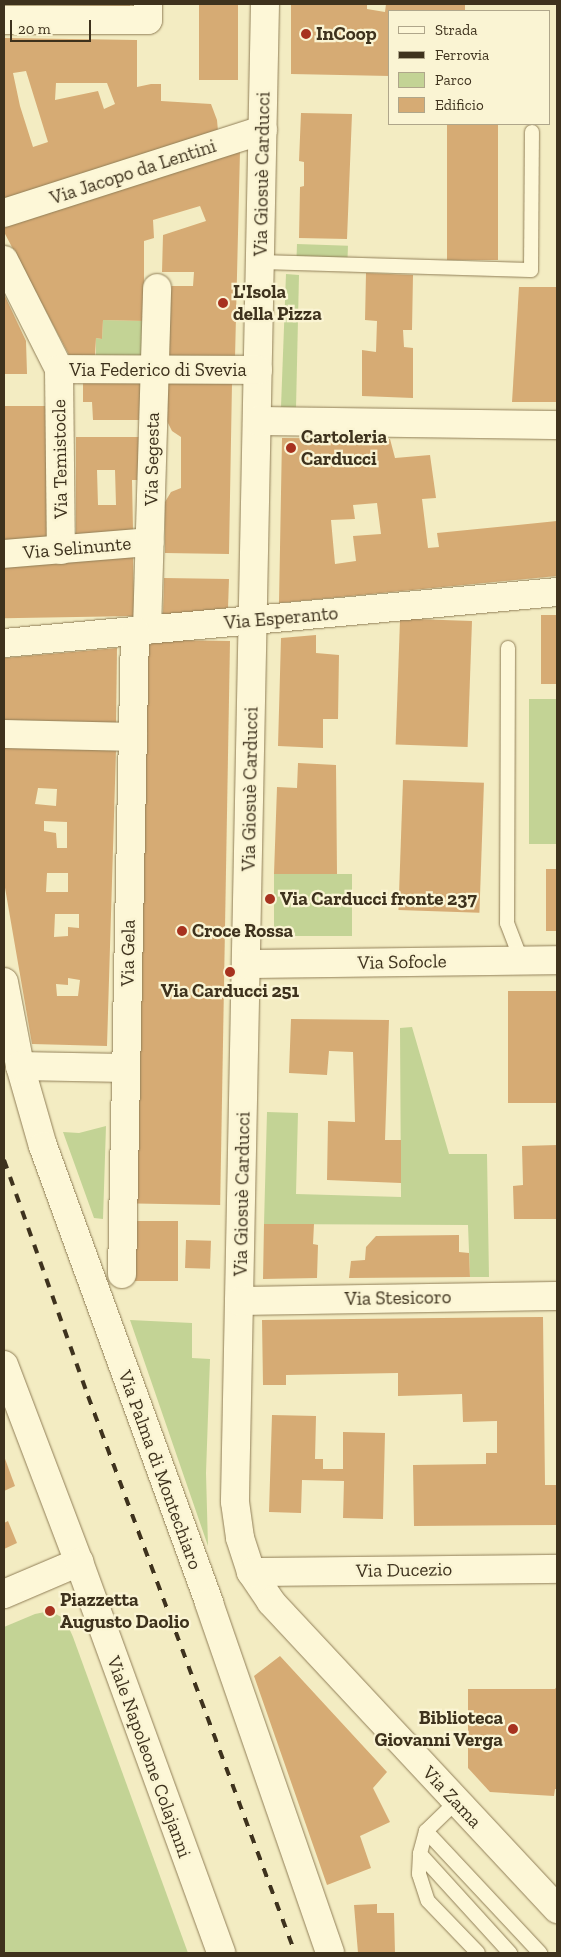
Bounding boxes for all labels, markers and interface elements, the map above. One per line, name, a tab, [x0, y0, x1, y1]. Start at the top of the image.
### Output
scale bar	[12, 10, 94, 42]
legend	[388, 10, 551, 125]
text: 20 m	[18, 20, 51, 38]
text: Strada	[435, 21, 478, 39]
place label: InCoop	[316, 23, 377, 45]
marker: InCoop	[300, 28, 312, 40]
text: Ferrovia	[435, 46, 489, 64]
text: Parco	[435, 71, 472, 89]
street label: Via Giosuè Carducci	[249, 92, 275, 256]
text: Edificio	[435, 96, 484, 114]
street label: Via Jacopo da Lentini	[47, 134, 219, 210]
place label: L'Isola della Pizza	[233, 281, 322, 325]
marker: L'Isola della Pizza	[217, 297, 229, 309]
street label: Via Federico di Svevia	[69, 359, 247, 381]
street label: Via Temistocle	[48, 399, 72, 519]
street label: Via Segesta	[140, 412, 164, 506]
place label: Cartoleria Carducci	[301, 426, 387, 470]
marker: Cartoleria Carducci	[285, 442, 297, 454]
street label: Via Selinunte	[22, 532, 132, 564]
street label: Via Esperanto	[223, 602, 339, 634]
street label: Via Giosuè Carducci	[237, 707, 263, 871]
place label: Via Carducci fronte 237	[280, 888, 477, 910]
marker: Via Carducci fronte 237	[264, 893, 276, 905]
street label: Via Gela	[116, 919, 140, 987]
place label: Croce Rossa	[192, 920, 293, 942]
marker: Croce Rossa	[176, 925, 188, 937]
street label: Via Sofocle	[357, 950, 447, 974]
marker: Via Carducci 251	[224, 966, 236, 978]
place label: Via Carducci 251	[161, 980, 299, 1002]
street label: Via Giosuè Carducci	[229, 1112, 255, 1276]
street label: Via Stesicoro	[344, 1286, 452, 1310]
street label: Via Palma di Montechiaro	[113, 1367, 207, 1573]
street label: Via Ducezio	[356, 1558, 452, 1582]
place label: Piazzetta Augusto Daolio	[60, 1589, 189, 1633]
marker: Piazzetta Augusto Daolio	[44, 1605, 56, 1617]
street label: Viale Napoleone Colajanni	[102, 1653, 196, 1861]
place label: Biblioteca Giovanni Verga	[374, 1707, 503, 1751]
marker: Biblioteca Giovanni Verga	[507, 1723, 519, 1735]
street label: Via Zama	[418, 1761, 486, 1833]

